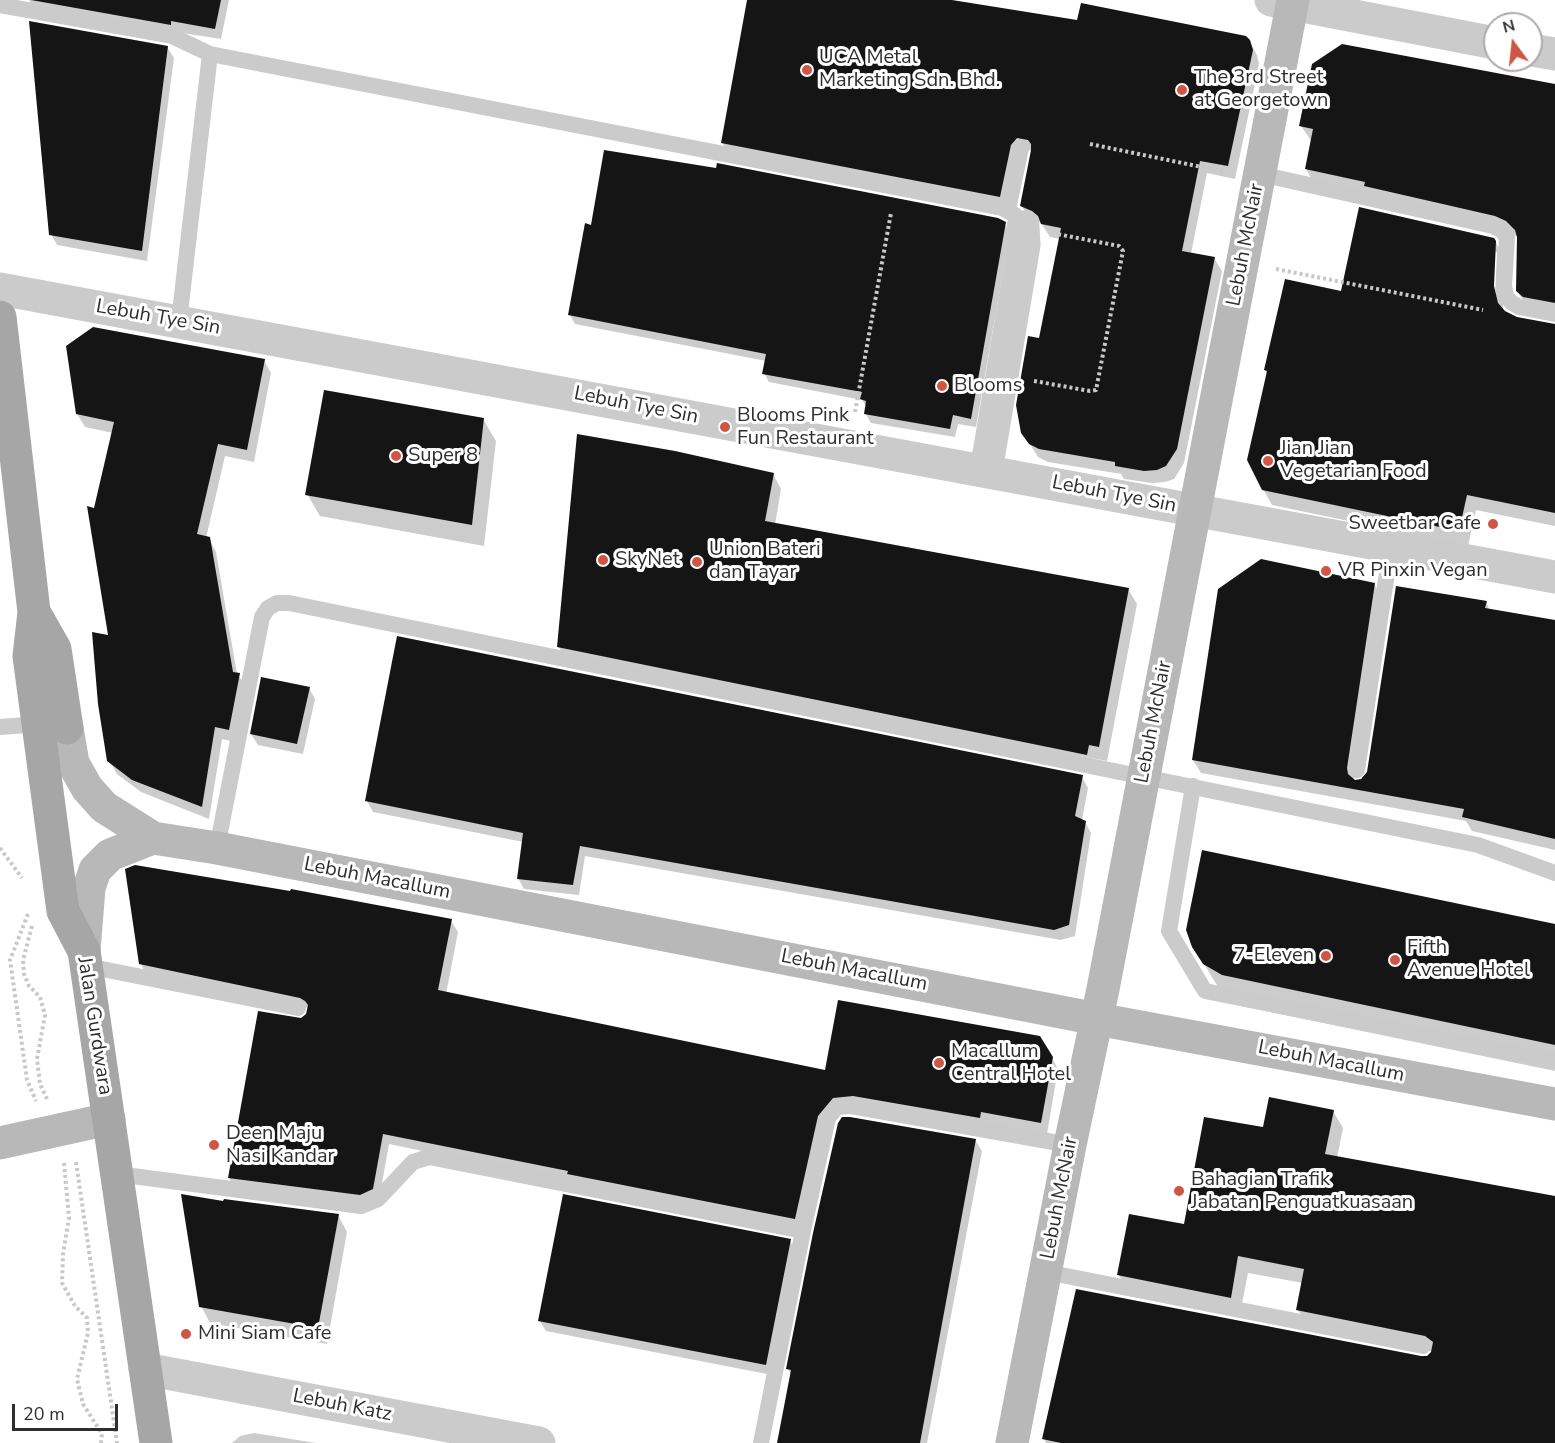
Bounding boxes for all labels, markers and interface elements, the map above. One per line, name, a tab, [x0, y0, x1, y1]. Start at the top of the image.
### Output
north arrow	[1483, 12, 1543, 72]
text: N	[1500, 14, 1517, 39]
place label: UCA Metal Marketing Sdn. Bhd.	[819, 46, 1000, 93]
marker: UCA Metal Marketing Sdn. Bhd.	[800, 63, 814, 77]
place label: The 3rd Street at Georgetown	[1194, 66, 1328, 113]
marker: The 3rd Street at Georgetown	[1175, 83, 1189, 97]
street label: Lebuh McNair	[1222, 182, 1270, 308]
street label: Lebuh Tye Sin	[94, 295, 222, 341]
place label: Blooms	[954, 374, 1022, 398]
marker: Blooms	[935, 379, 949, 393]
street label: Lebuh Tye Sin	[572, 382, 700, 430]
place label: Blooms Pink Fun Restaurant	[737, 404, 874, 451]
marker: Blooms Pink Fun Restaurant	[718, 420, 732, 434]
place label: Jian Jian Vegetarian Food	[1280, 437, 1427, 484]
place label: Super 8	[408, 444, 478, 468]
marker: Super 8	[389, 449, 403, 463]
marker: Jian Jian Vegetarian Food	[1261, 454, 1275, 468]
street label: Lebuh Tye Sin	[1050, 471, 1178, 519]
place label: Sweetbar Cafe	[1349, 512, 1481, 536]
marker: Sweetbar Cafe	[1486, 517, 1500, 531]
place label: Union Bateri dan Tayar	[709, 538, 821, 585]
place label: SkyNet	[615, 548, 680, 572]
marker: SkyNet	[596, 553, 610, 567]
marker: Union Bateri dan Tayar	[690, 555, 704, 569]
place label: VR Pinxin Vegan	[1338, 559, 1488, 583]
marker: VR Pinxin Vegan	[1319, 564, 1333, 578]
street label: Lebuh McNair	[1130, 659, 1178, 785]
street label: Lebuh Macallum	[302, 853, 452, 905]
place label: Fifth Avenue Hotel	[1407, 936, 1530, 983]
place label: 7-Eleven	[1233, 944, 1314, 968]
street label: Lebuh Macallum	[779, 945, 929, 997]
marker: 7-Eleven	[1319, 949, 1333, 963]
marker: Fifth Avenue Hotel	[1388, 953, 1402, 967]
street label: Jalan Gurdwara	[71, 955, 117, 1097]
street label: Lebuh Macallum	[1256, 1036, 1406, 1088]
place label: Macallum Central Hotel	[951, 1040, 1071, 1087]
marker: Macallum Central Hotel	[932, 1056, 946, 1070]
place label: Deen Maju Nasi Kandar	[226, 1122, 335, 1169]
street label: Lebuh McNair	[1036, 1135, 1084, 1261]
marker: Deen Maju Nasi Kandar	[207, 1138, 221, 1152]
place label: Bahagian Trafik Jabatan Penguatkuasaan	[1191, 1168, 1413, 1215]
marker: Bahagian Trafik Jabatan Penguatkuasaan	[1172, 1184, 1186, 1198]
place label: Mini Siam Cafe	[198, 1322, 331, 1346]
marker: Mini Siam Cafe	[179, 1327, 193, 1341]
street label: Lebuh Katz	[291, 1385, 393, 1427]
scale bar	[15, 1392, 122, 1430]
text: 20 m	[23, 1402, 65, 1426]

